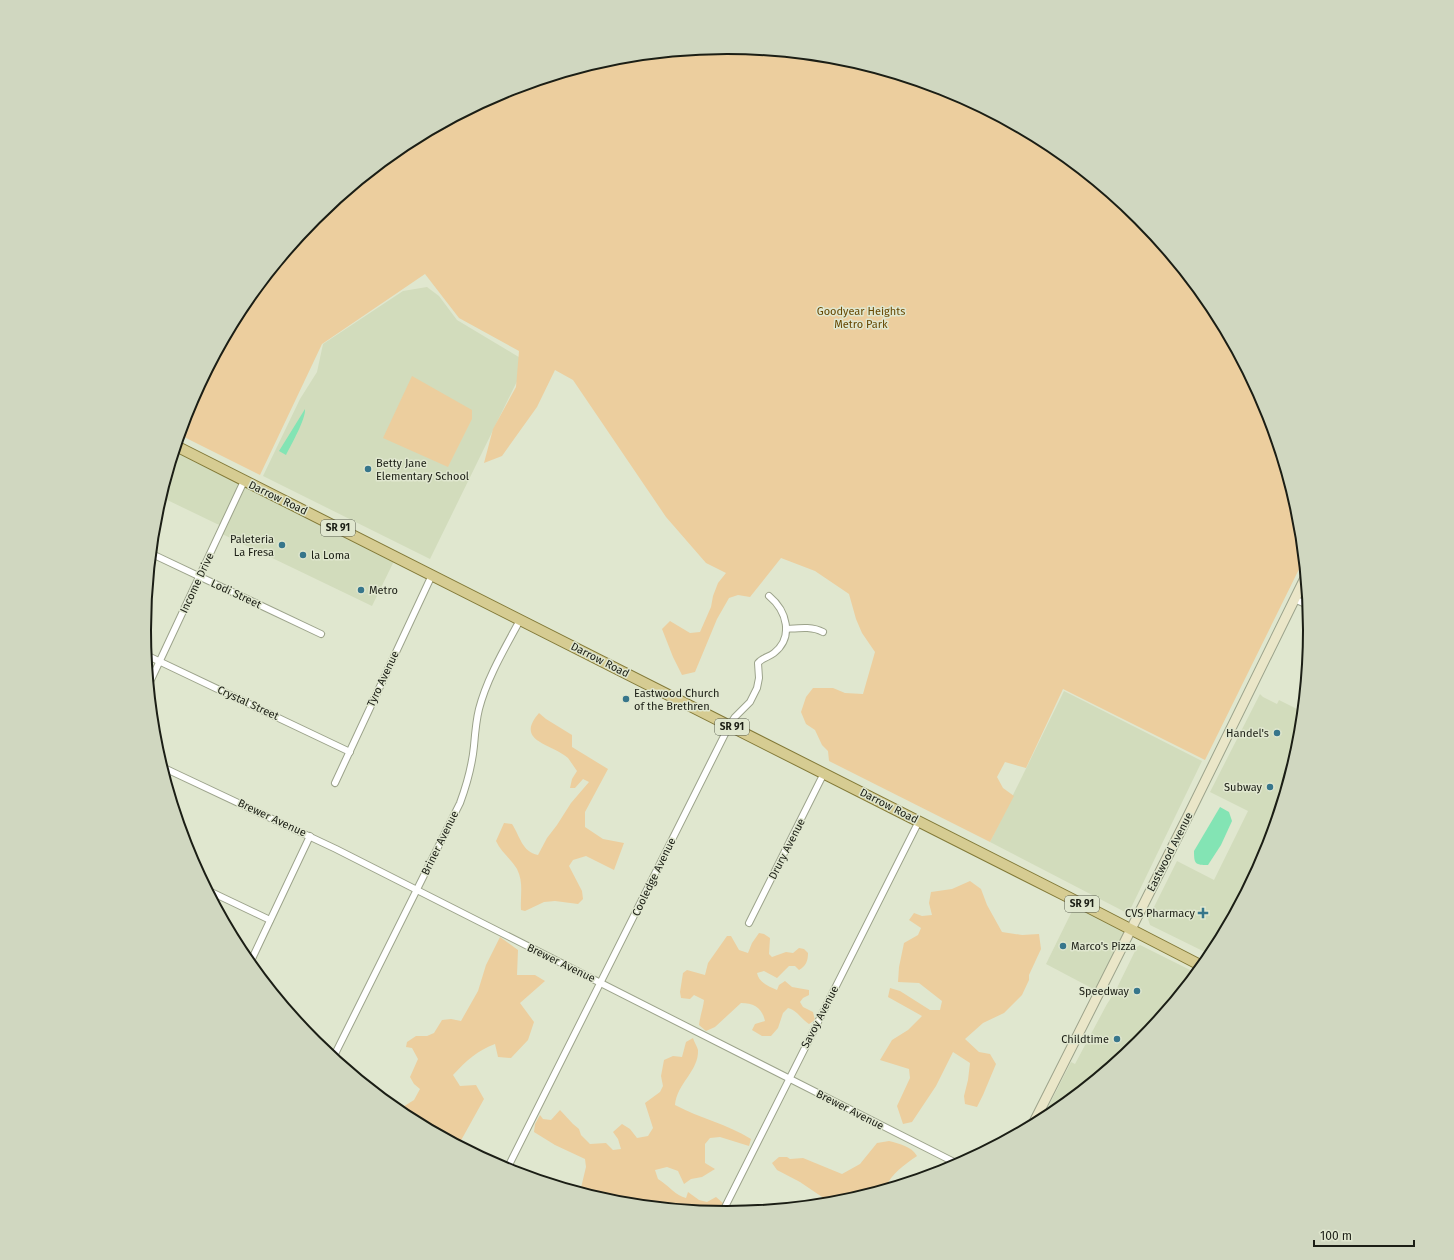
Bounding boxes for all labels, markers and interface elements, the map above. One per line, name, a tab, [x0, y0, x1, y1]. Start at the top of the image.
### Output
park label: Goodyear Heights Metro Park	[817, 305, 905, 331]
place label: Betty Jane Elementary School	[376, 457, 469, 483]
marker: Betty Jane Elementary School	[363, 464, 373, 474]
street label: Darrow Road	[247, 478, 309, 518]
road number: SR 91	[321, 520, 355, 536]
place label: Paleteria La Fresa	[230, 533, 274, 559]
marker: Paleteria La Fresa	[277, 540, 287, 550]
place label: la Loma	[311, 549, 350, 562]
marker: la Loma	[298, 550, 308, 560]
street label: Income Drive	[177, 551, 217, 615]
street label: Lodi Street	[209, 577, 263, 611]
place label: Metro	[369, 584, 398, 597]
marker: Metro	[356, 585, 366, 595]
street label: Darrow Road	[569, 640, 631, 680]
street label: Tyro Avenue	[364, 649, 402, 709]
street label: Crystal Street	[215, 683, 281, 723]
place label: Eastwood Church of the Brethren	[634, 687, 719, 713]
marker: Eastwood Church of the Brethren	[621, 694, 631, 704]
road number: SR 91	[715, 719, 749, 735]
place label: Handel's	[1226, 727, 1269, 740]
marker: Handel's	[1272, 728, 1282, 738]
place label: Subway	[1224, 781, 1263, 794]
marker: Subway	[1265, 782, 1275, 792]
street label: Darrow Road	[858, 786, 920, 826]
street label: Brewer Avenue	[236, 796, 308, 840]
street label: Briner Avenue	[419, 809, 461, 877]
street label: Eastwood Avenue	[1144, 810, 1196, 894]
street label: Drury Avenue	[766, 816, 808, 882]
street label: Cooledge Avenue	[629, 836, 679, 918]
road number: SR 91	[1065, 896, 1099, 912]
place label: CVS Pharmacy	[1125, 907, 1196, 920]
marker: CVS Pharmacy	[1198, 908, 1208, 918]
place label: Marco's Pizza	[1071, 940, 1136, 953]
street label: Brewer Avenue	[525, 941, 597, 985]
marker: Marco's Pizza	[1058, 941, 1068, 951]
street label: Savoy Avenue	[799, 984, 841, 1050]
place label: Speedway	[1079, 985, 1130, 998]
marker: Speedway	[1132, 986, 1142, 996]
place label: Childtime	[1061, 1033, 1109, 1046]
marker: Childtime	[1112, 1034, 1122, 1044]
street label: Brewer Avenue	[814, 1087, 886, 1133]
scale bar	[1314, 1222, 1414, 1248]
text: 100 m	[1320, 1229, 1352, 1243]

